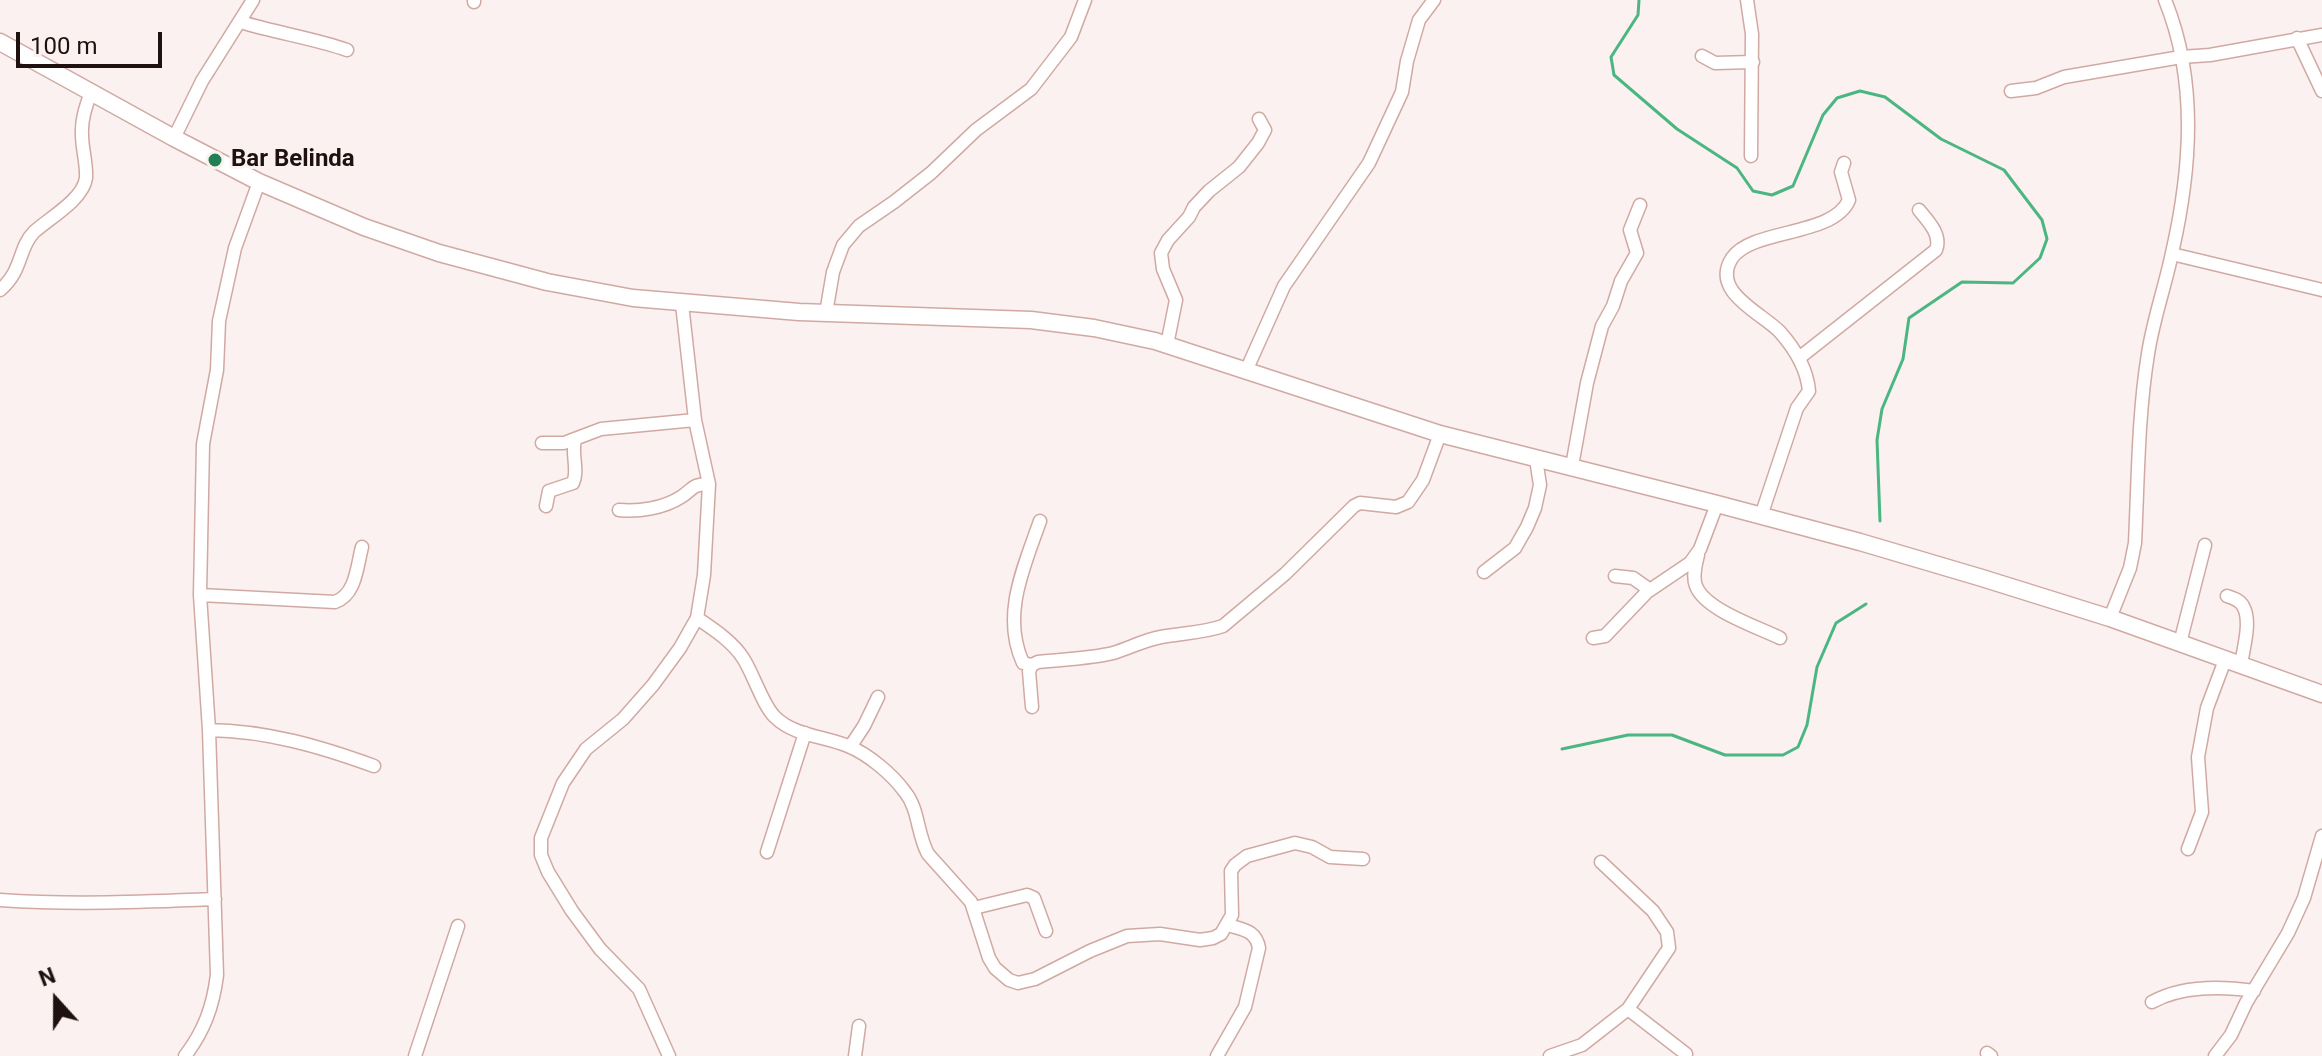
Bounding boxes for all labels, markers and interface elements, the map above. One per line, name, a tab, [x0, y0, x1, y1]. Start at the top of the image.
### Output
scale bar	[20, 16, 166, 66]
text: 100 m	[30, 32, 97, 60]
place label: Bar Belinda	[231, 146, 355, 174]
marker: Bar Belinda	[206, 151, 224, 169]
north arrow	[16, 960, 96, 1040]
text: N	[35, 963, 59, 992]

